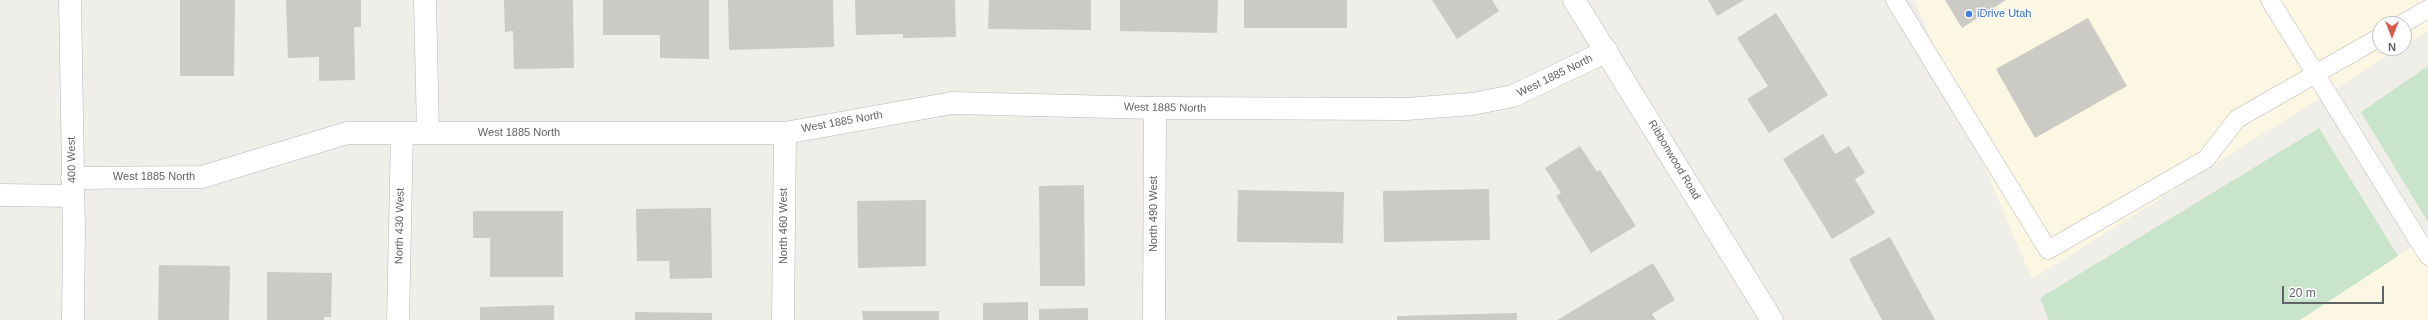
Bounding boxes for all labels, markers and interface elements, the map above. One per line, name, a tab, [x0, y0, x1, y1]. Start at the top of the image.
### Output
place label: iDrive Utah	[1977, 7, 2031, 21]
marker: iDrive Utah	[1964, 9, 1974, 19]
north arrow	[2372, 16, 2412, 56]
text: N	[2388, 41, 2396, 53]
street label: West 1885 North	[1515, 52, 1595, 100]
street label: West 1885 North	[1124, 101, 1206, 115]
street label: West 1885 North	[800, 108, 884, 136]
street label: Ribbonwood Road	[1645, 118, 1703, 202]
street label: West 1885 North	[478, 126, 560, 140]
street label: 400 West	[65, 137, 79, 183]
street label: West 1885 North	[113, 170, 195, 184]
street label: North 490 West	[1147, 176, 1161, 252]
street label: North 430 West	[393, 188, 407, 264]
street label: North 460 West	[777, 188, 791, 264]
scale bar	[2284, 278, 2386, 304]
text: 20 m	[2289, 286, 2316, 300]

